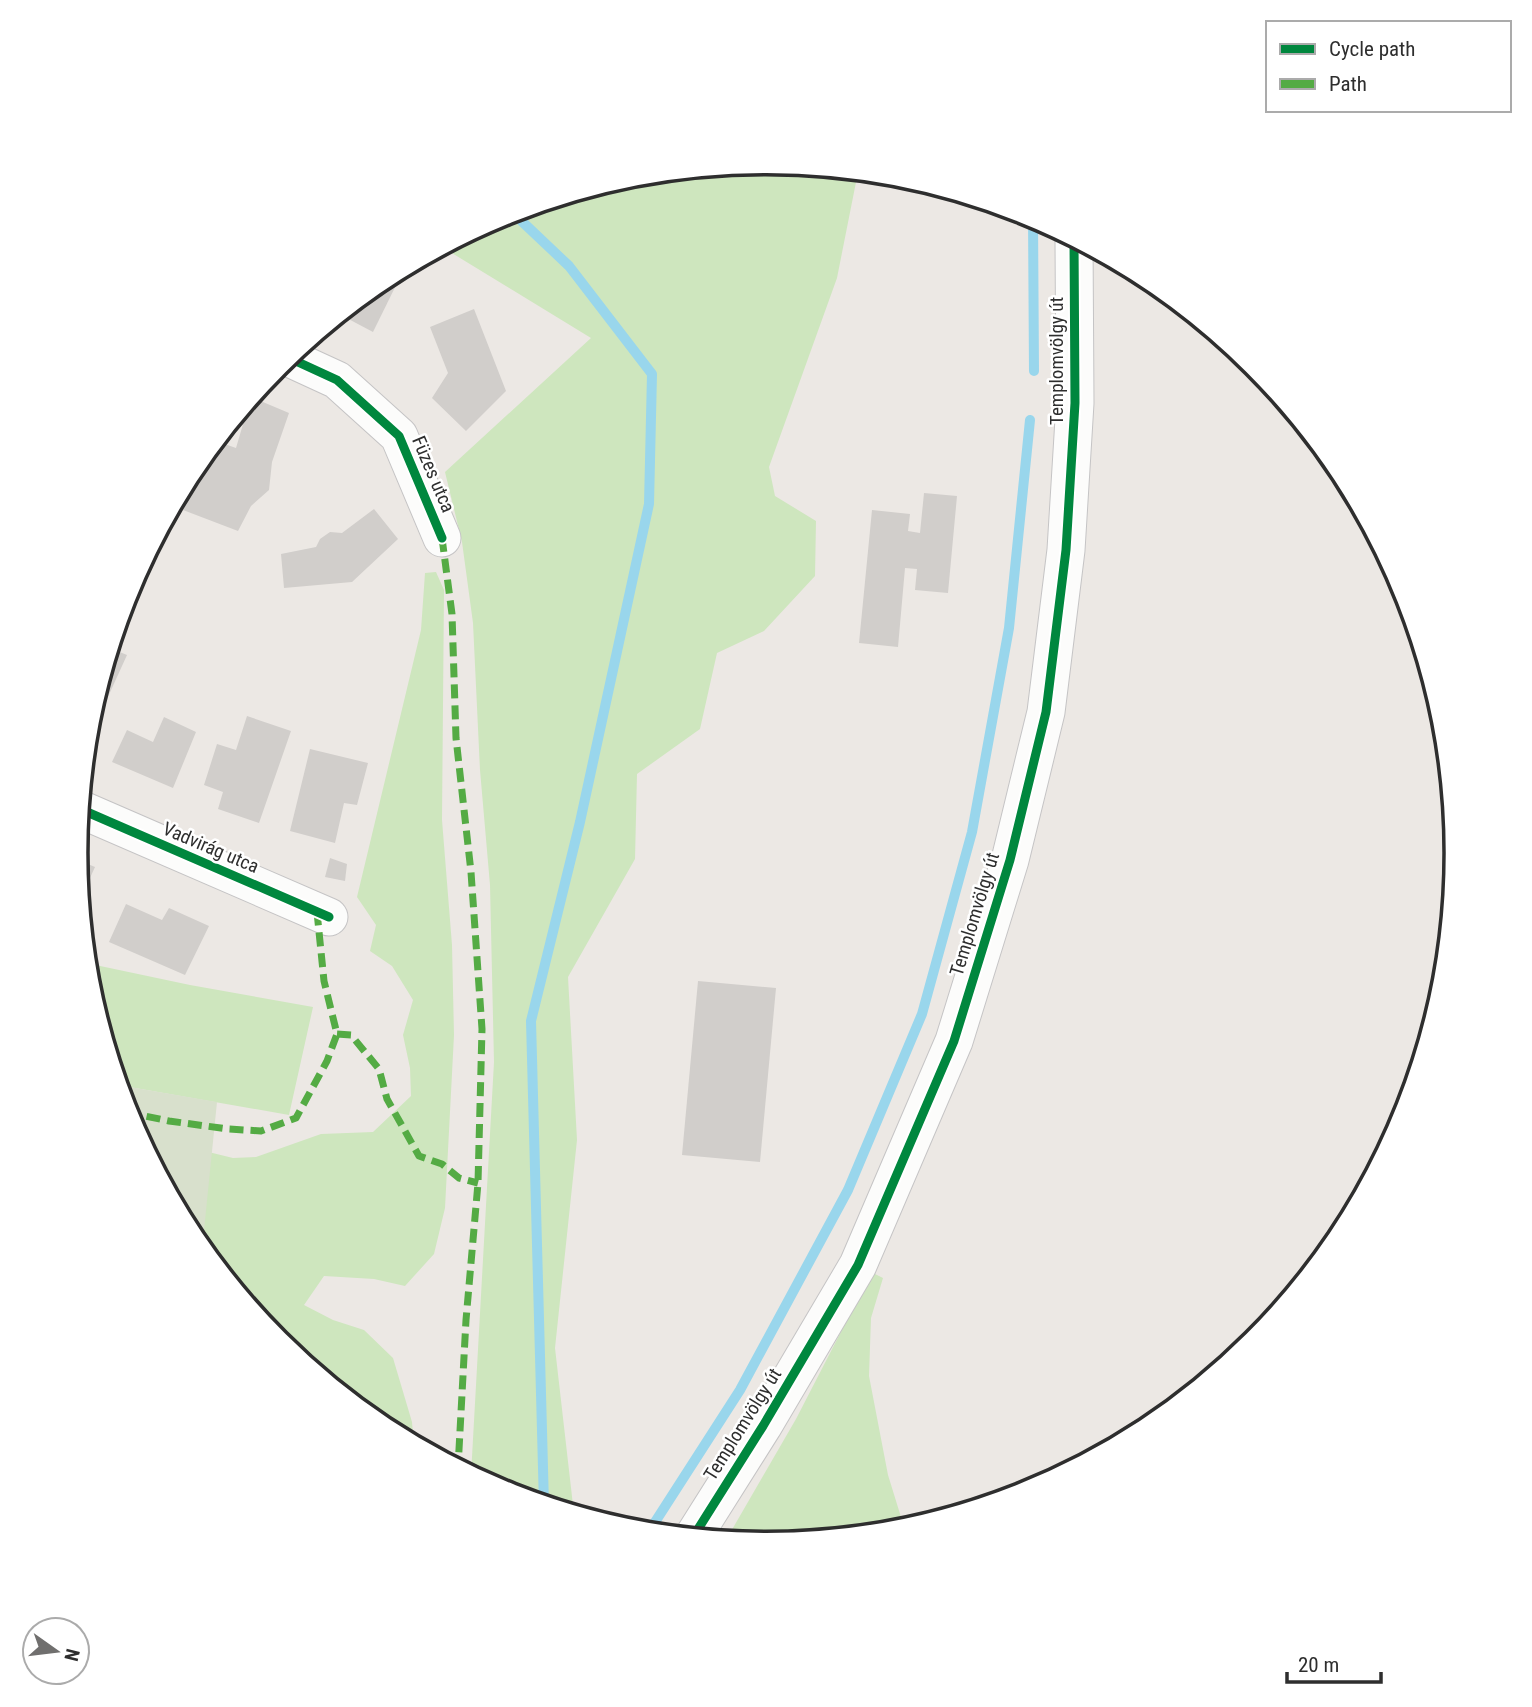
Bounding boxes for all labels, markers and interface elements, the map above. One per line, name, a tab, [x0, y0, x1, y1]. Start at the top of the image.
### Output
legend	[1266, 21, 1511, 112]
text: Cycle path	[1329, 37, 1415, 61]
text: Path	[1329, 72, 1367, 96]
street label: Templomvölgy út	[1045, 297, 1068, 425]
street label: Füzes utca	[407, 432, 460, 516]
street label: Vadvirág utca	[159, 817, 262, 878]
street label: Templomvölgy út	[945, 850, 1004, 979]
street label: Templomvölgy út	[699, 1364, 786, 1485]
north arrow	[21, 1616, 91, 1686]
scale bar	[1287, 1640, 1382, 1684]
text: N	[59, 1647, 85, 1663]
text: 20 m	[1298, 1653, 1339, 1677]

